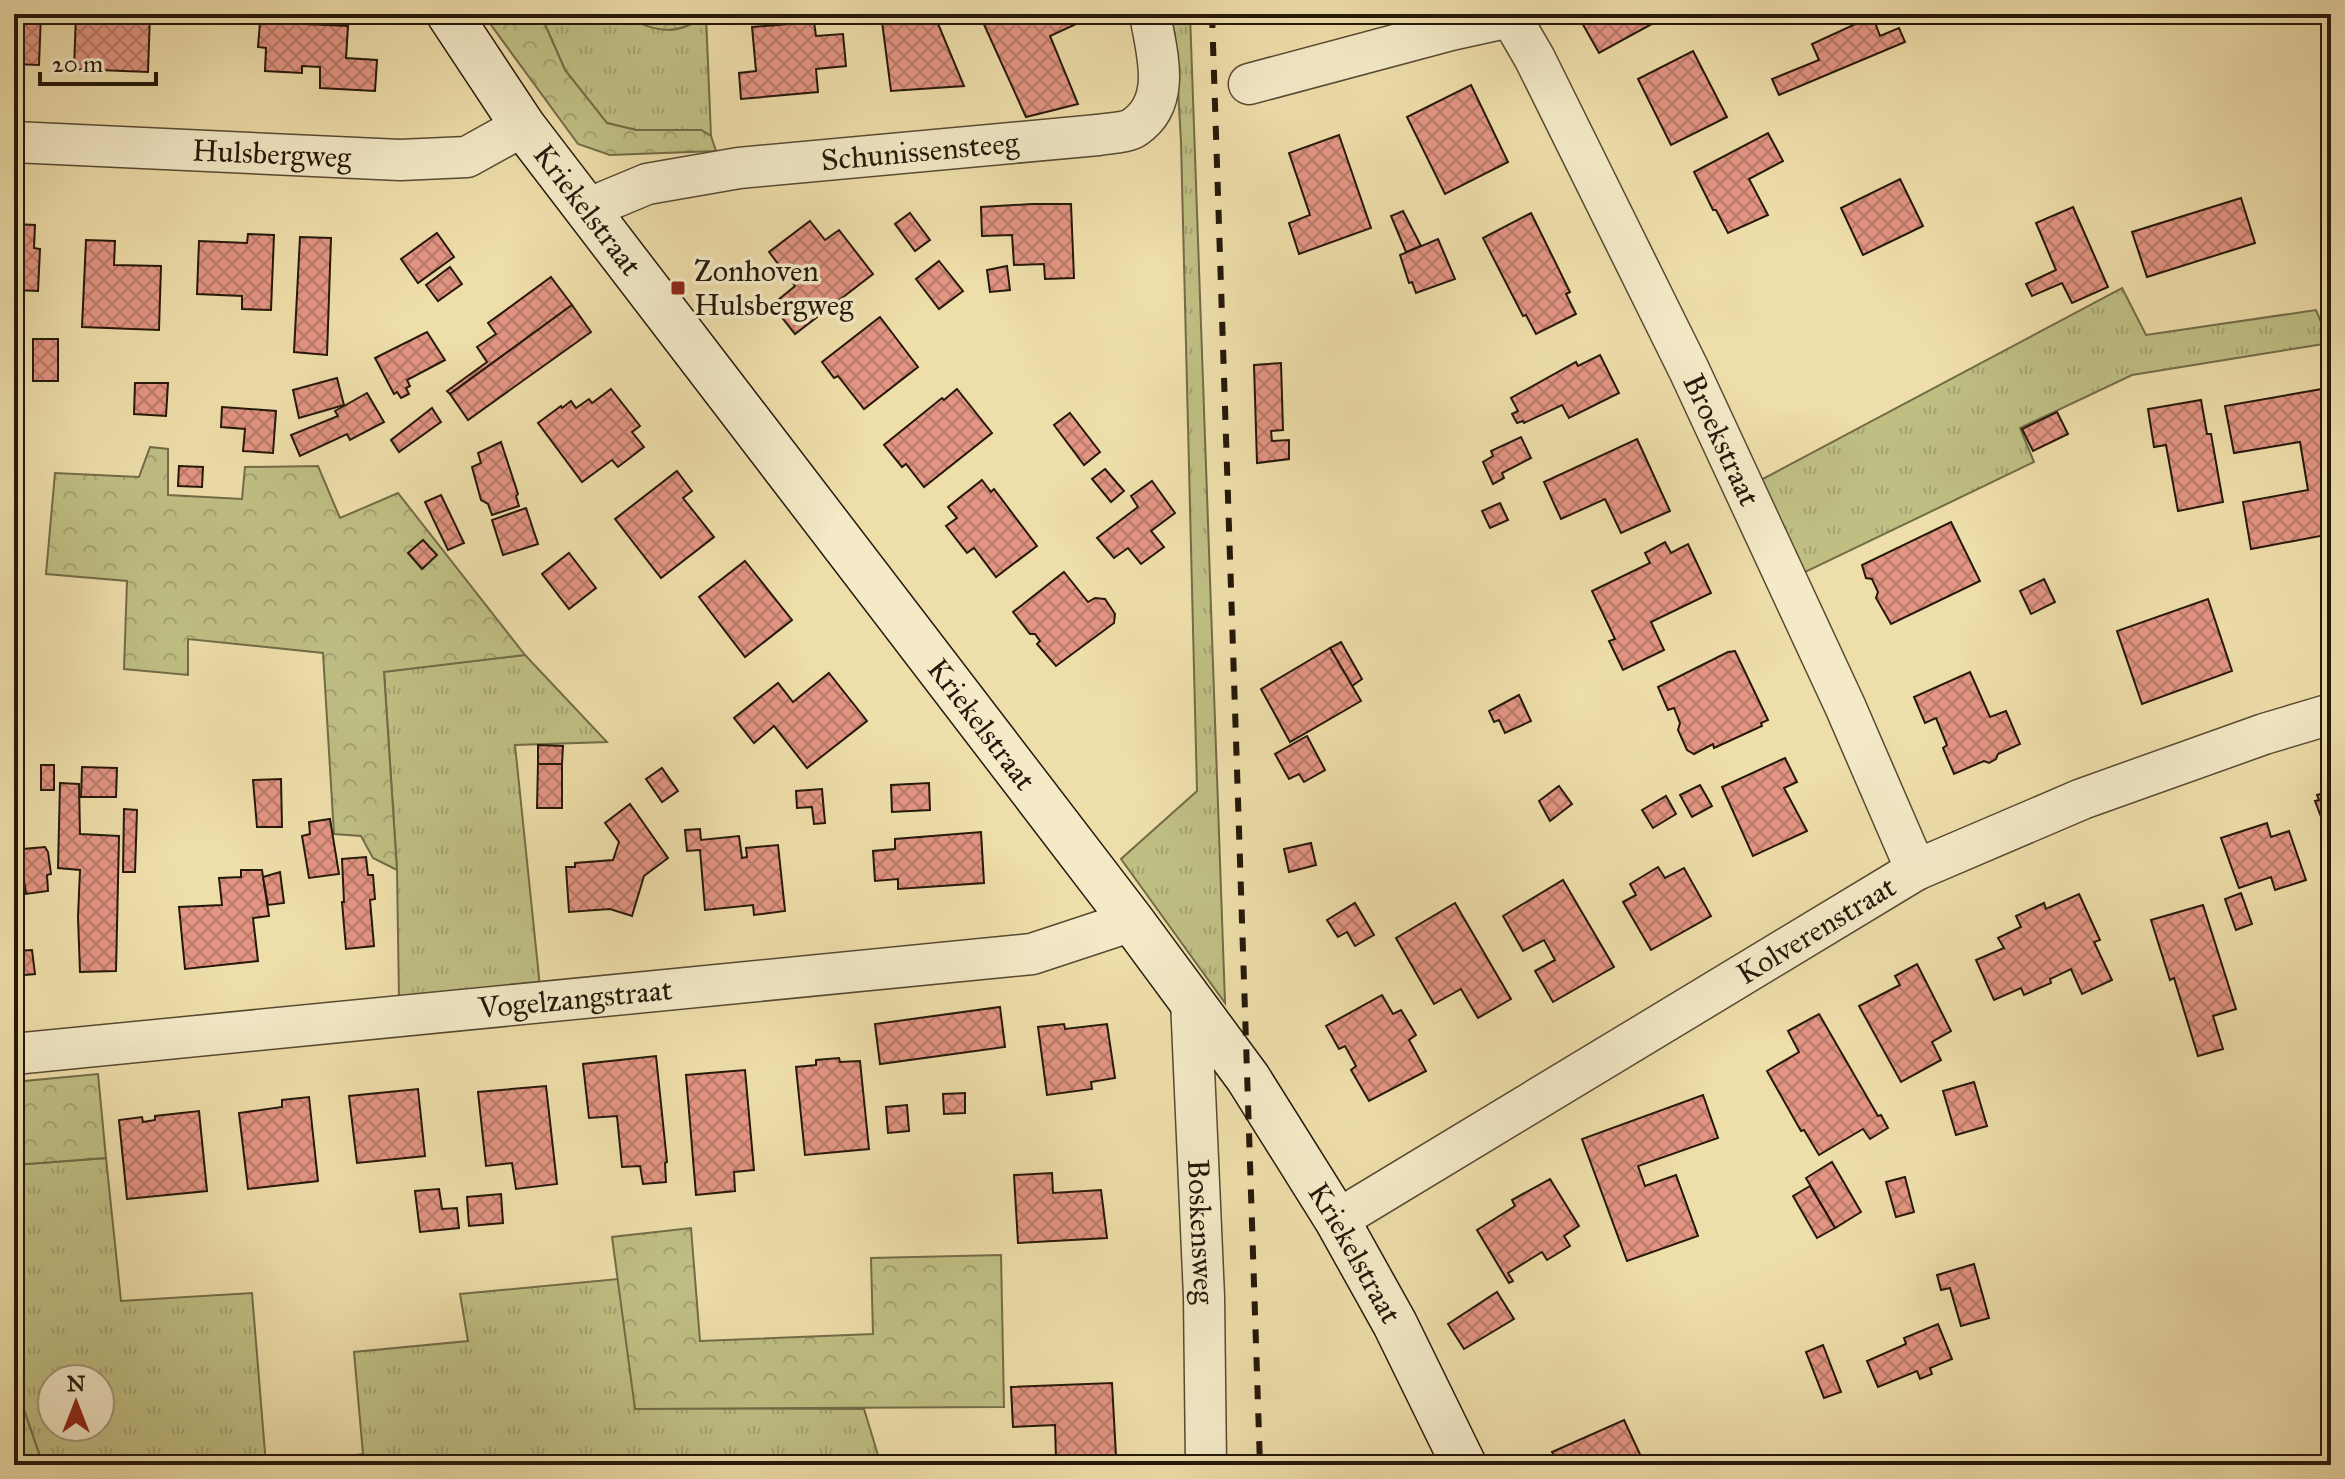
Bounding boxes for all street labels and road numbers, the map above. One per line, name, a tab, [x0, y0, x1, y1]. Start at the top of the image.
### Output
street label: Schunissensteeg	[820, 124, 1021, 178]
street label: Hulsbergweg	[191, 132, 353, 176]
street label: Kriekelstraat	[526, 137, 649, 283]
street label: Broekstraat	[1675, 368, 1768, 512]
street label: Kriekelstraat	[920, 651, 1043, 798]
street label: Kolverenstraat	[1730, 868, 1902, 992]
street label: Vogelzangstraat	[476, 971, 674, 1026]
street label: Boskensweg	[1180, 1158, 1222, 1306]
street label: Kriekelstraat	[1300, 1176, 1409, 1330]

